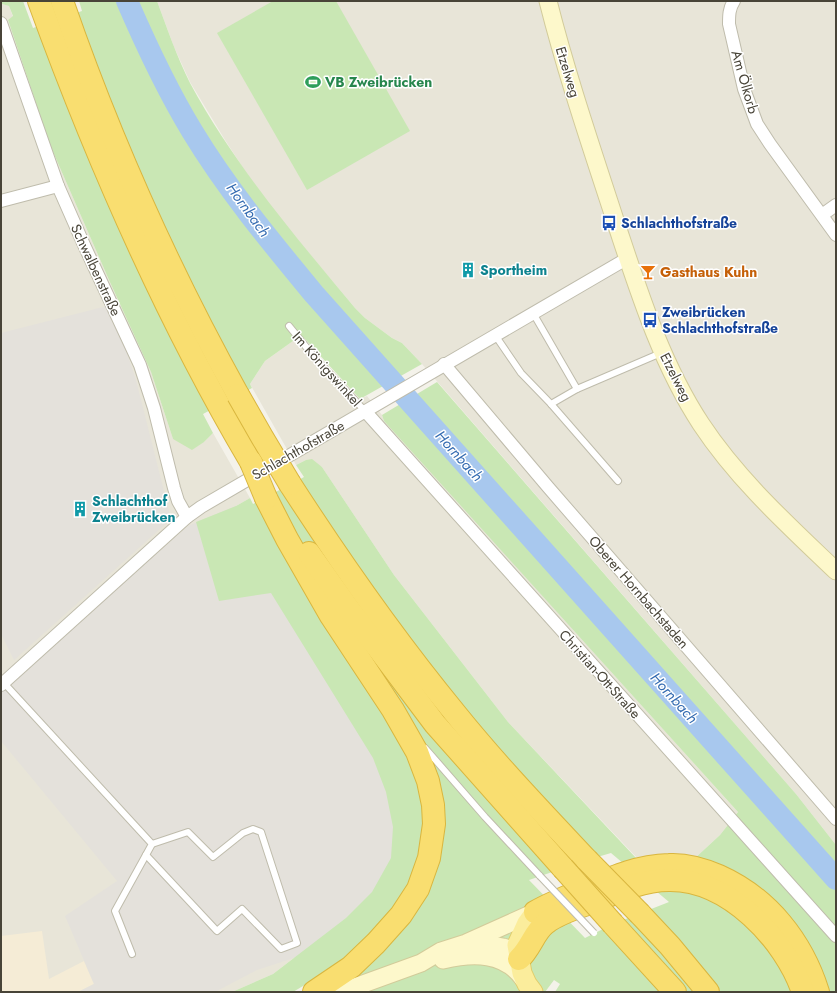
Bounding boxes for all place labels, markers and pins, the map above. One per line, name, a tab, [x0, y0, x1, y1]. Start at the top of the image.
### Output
place label: VB Zweibrücken	[324, 72, 432, 92]
sports icon: VB Zweibrücken	[304, 73, 322, 91]
place label: Schlachthofstraße	[621, 213, 737, 233]
bus stop icon: Schlachthofstraße	[600, 214, 618, 232]
place label: Sportheim	[480, 260, 547, 280]
building icon: Sportheim	[459, 261, 477, 279]
place label: Gasthaus Kuhn	[660, 262, 757, 282]
bar icon: Gasthaus Kuhn	[639, 263, 657, 281]
place label: Zweibrücken Schlachthofstraße	[662, 302, 778, 338]
bus stop icon: Zweibrücken Schlachthofstraße	[641, 311, 659, 329]
place label: Schlachthof Zweibrücken	[92, 491, 176, 527]
building icon: Schlachthof Zweibrücken	[71, 500, 89, 518]

